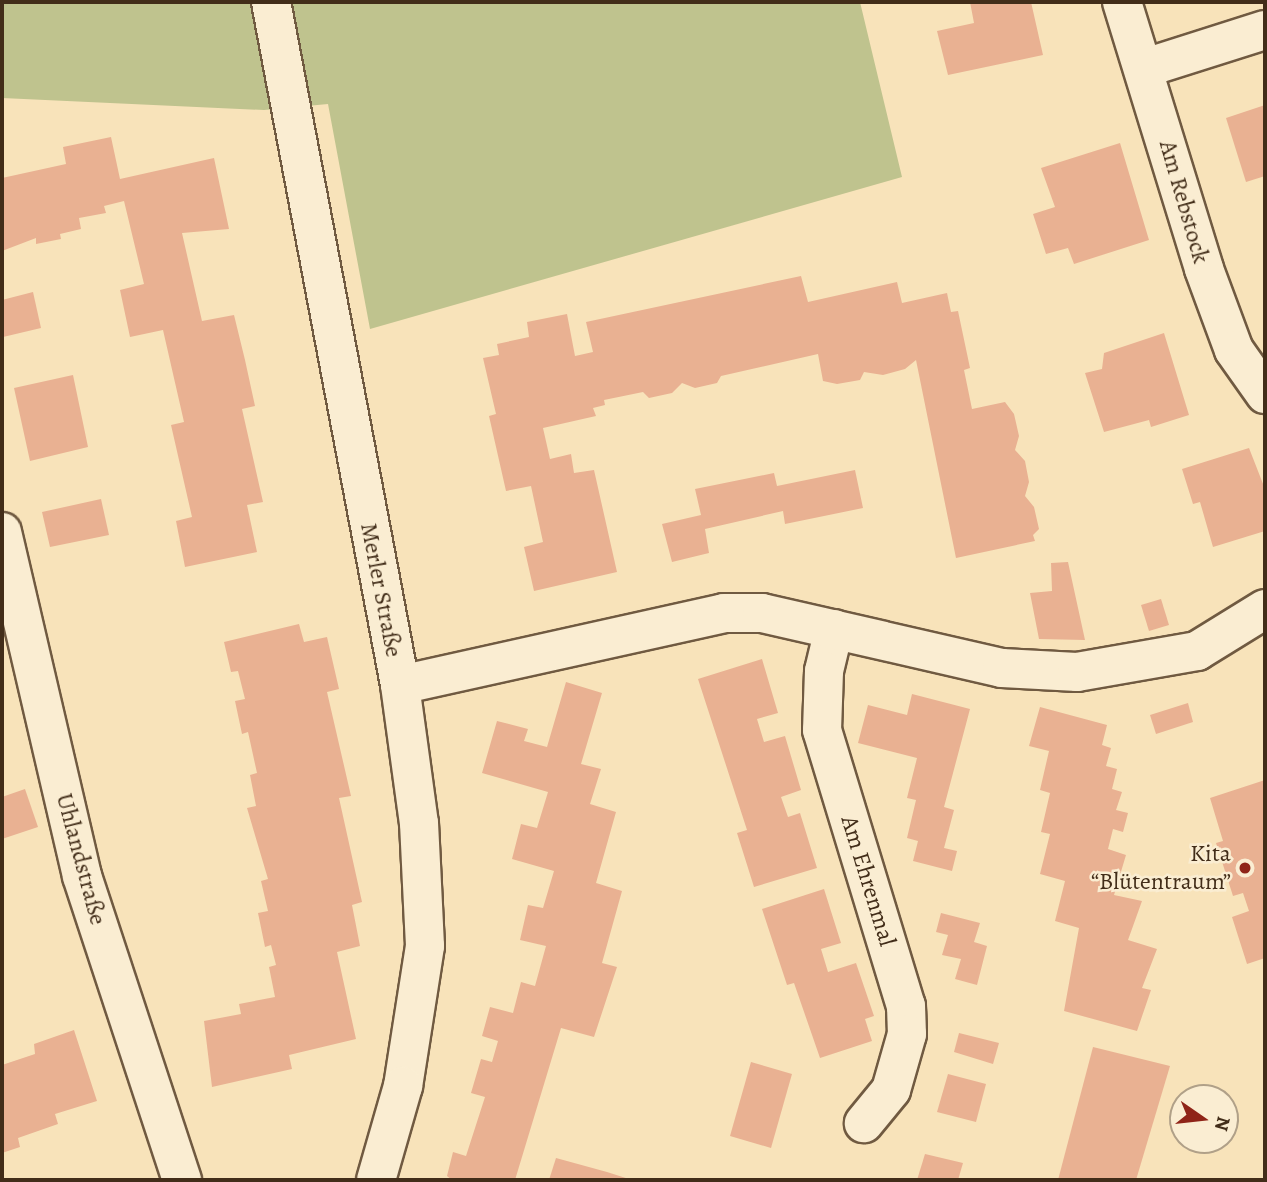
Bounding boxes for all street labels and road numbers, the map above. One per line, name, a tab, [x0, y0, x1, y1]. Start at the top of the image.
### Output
street label: Am Rebstock	[1153, 137, 1215, 267]
street label: Merler Straße	[354, 520, 408, 660]
street label: Uhlandstraße	[50, 790, 112, 928]
street label: Am Ehrenmal	[834, 812, 902, 950]

